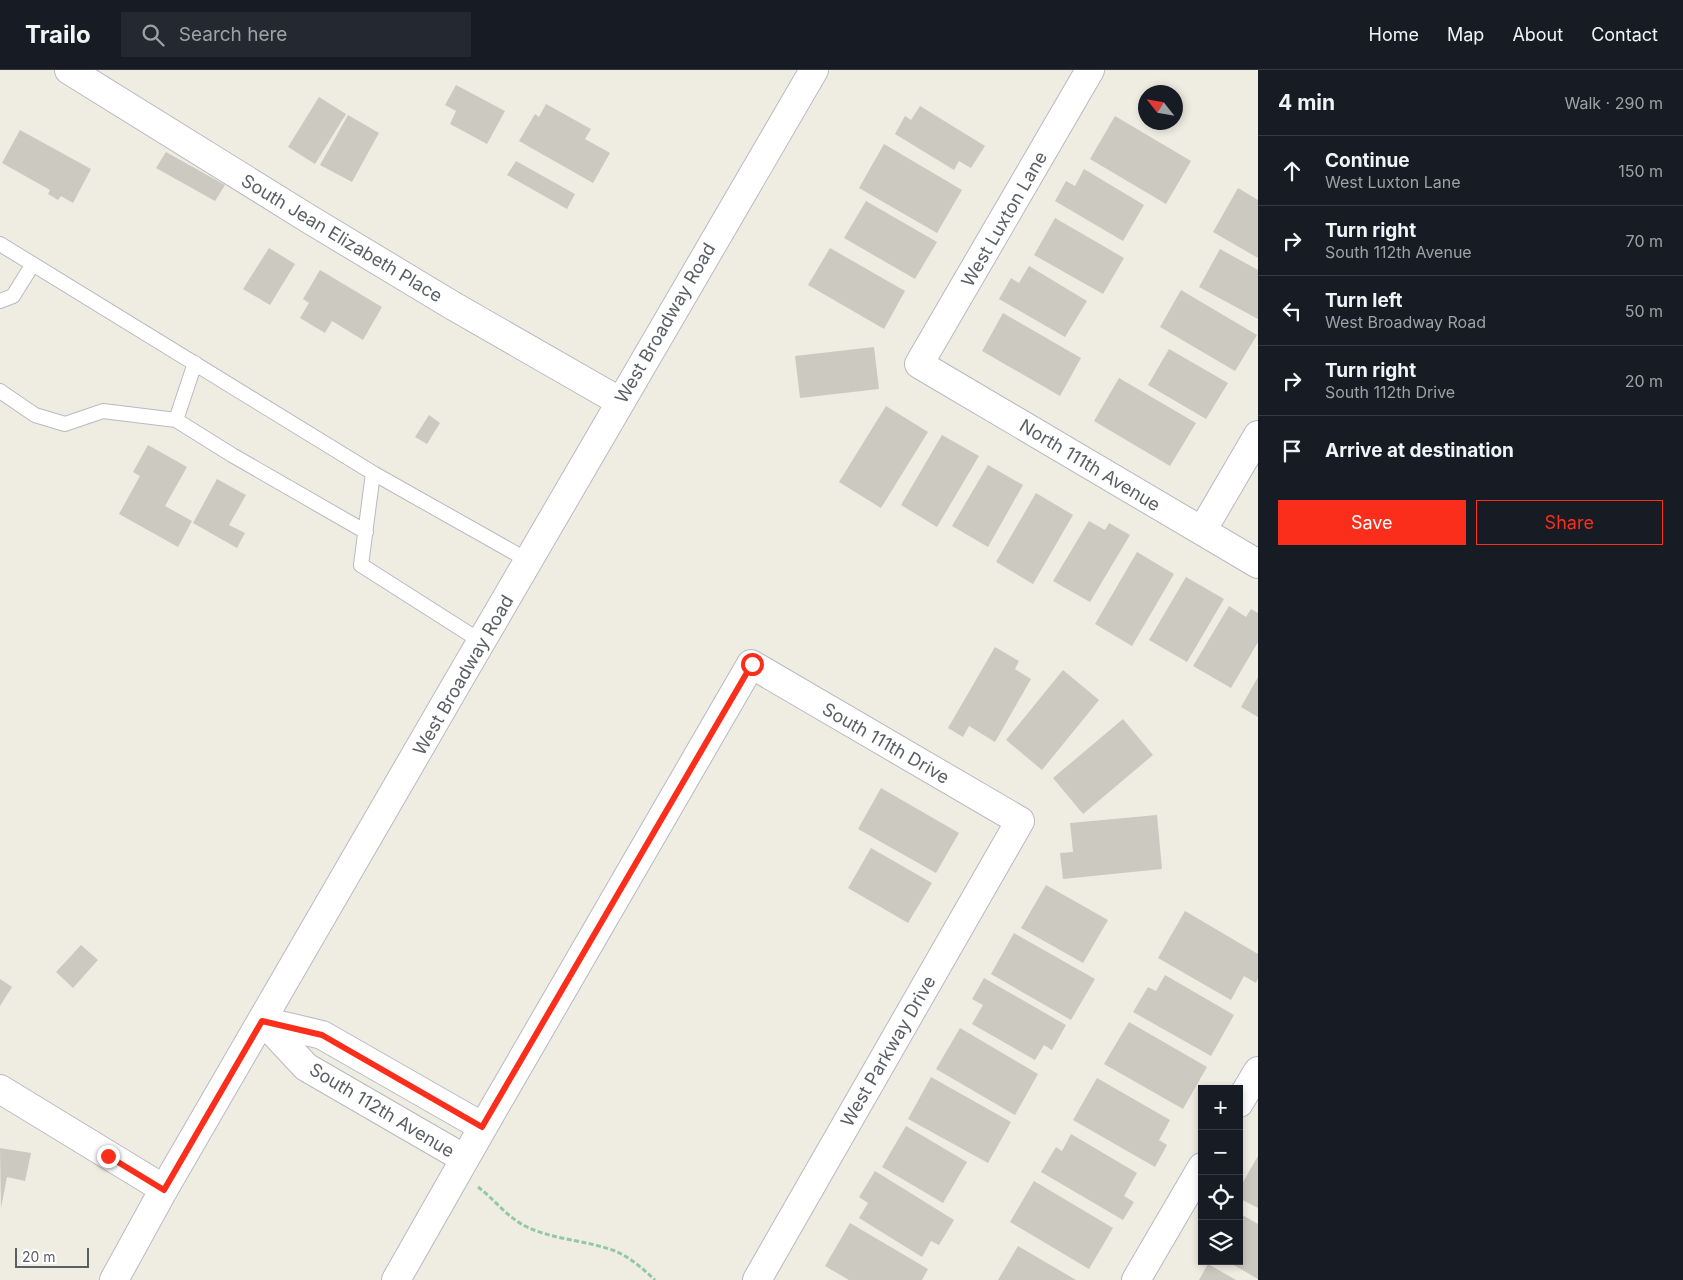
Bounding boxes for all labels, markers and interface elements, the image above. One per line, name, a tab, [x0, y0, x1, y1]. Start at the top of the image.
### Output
search box	[121, 12, 471, 57]
text: Trailo	[25, 20, 91, 49]
icon: search	[139, 21, 167, 49]
text: Search here	[179, 23, 287, 46]
text: Home	[1369, 24, 1419, 45]
text: Map	[1447, 24, 1484, 45]
text: About	[1512, 24, 1563, 45]
text: Contact	[1591, 24, 1658, 45]
north arrow	[1138, 85, 1183, 130]
text: 4 min	[1278, 90, 1335, 115]
text: Walk · 290 m	[1565, 93, 1663, 113]
street label: West Luxton Lane	[957, 148, 1051, 290]
text: Continue	[1325, 149, 1410, 172]
icon: ahead	[1278, 157, 1306, 185]
text: 150 m	[1618, 161, 1663, 181]
street label: South Jean Elizabeth Place	[238, 170, 446, 306]
text: West Luxton Lane	[1325, 172, 1460, 192]
text: Turn right	[1325, 219, 1416, 242]
icon: right	[1278, 227, 1306, 255]
text: 70 m	[1626, 231, 1663, 251]
street label: West Broadway Road	[611, 239, 719, 407]
text: South 112th Avenue	[1325, 242, 1472, 262]
text: Turn left	[1325, 289, 1403, 312]
icon: left	[1278, 297, 1306, 325]
text: 50 m	[1625, 301, 1663, 321]
text: West Broadway Road	[1325, 312, 1486, 332]
text: Turn right	[1325, 359, 1416, 382]
icon: right	[1278, 367, 1306, 395]
text: 20 m	[1625, 371, 1663, 391]
text: South 112th Drive	[1325, 382, 1455, 402]
street label: North 111th Avenue	[1016, 415, 1164, 515]
icon: arrive	[1278, 437, 1306, 465]
text: Arrive at destination	[1325, 439, 1514, 462]
button: Save	[1278, 500, 1466, 545]
button: Share	[1476, 500, 1663, 545]
street label: West Broadway Road	[409, 591, 517, 759]
route start	[741, 653, 764, 676]
street label: South 111th Drive	[819, 698, 953, 788]
street label: West Parkway Drive	[836, 972, 940, 1130]
street label: South 112th Avenue	[306, 1059, 458, 1161]
map controls	[1198, 1085, 1243, 1265]
button: +	[1198, 1085, 1243, 1130]
button: −	[1198, 1130, 1243, 1175]
route end	[97, 1145, 120, 1168]
button: locate	[1198, 1175, 1243, 1220]
button: layers	[1198, 1220, 1243, 1265]
scale bar	[15, 1245, 89, 1268]
text: 20 m	[22, 1248, 56, 1265]

